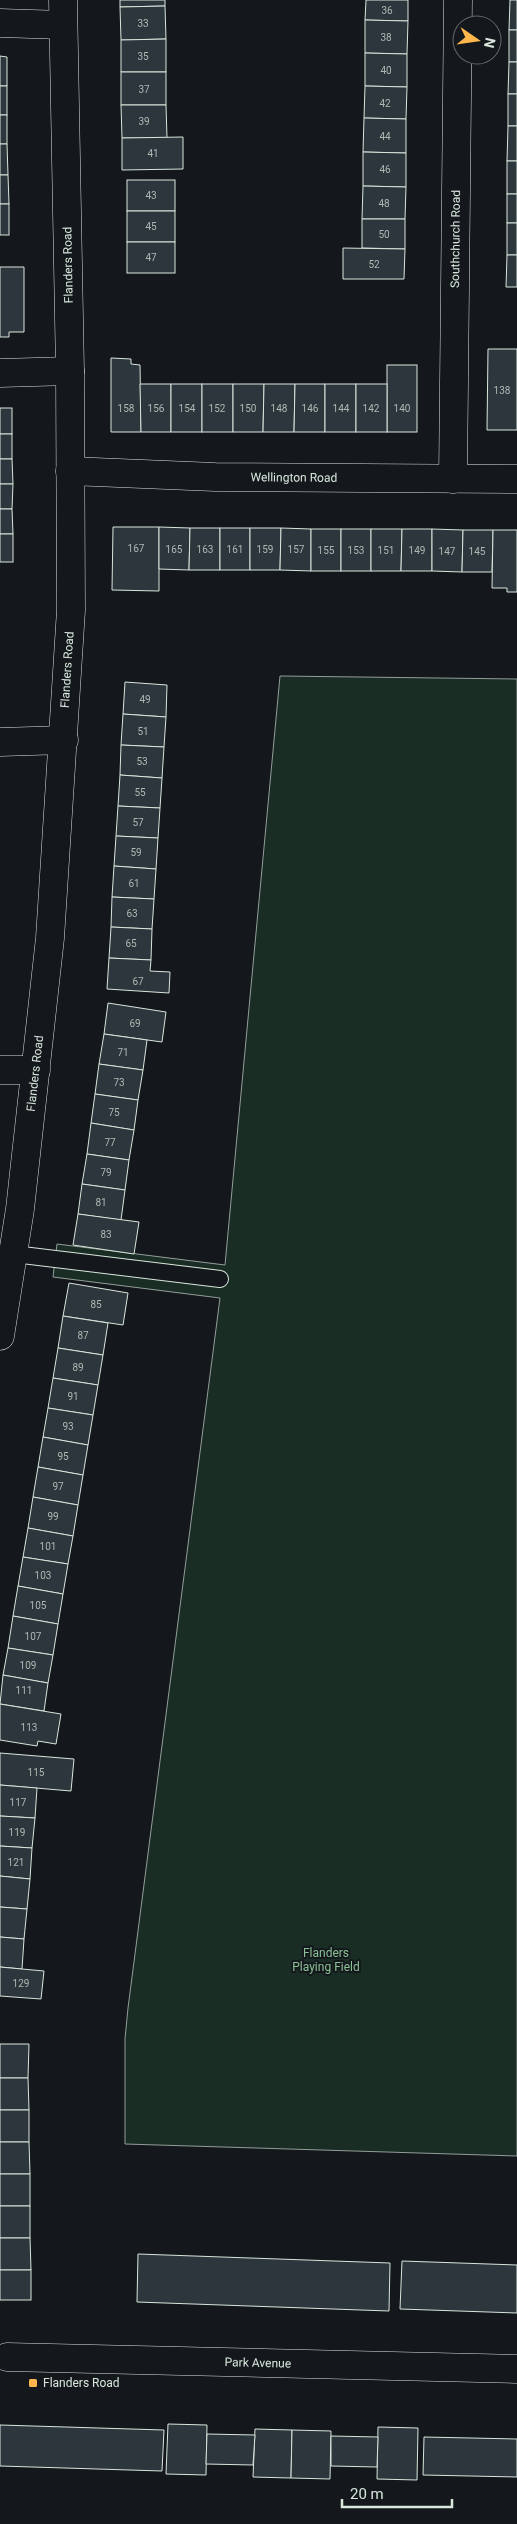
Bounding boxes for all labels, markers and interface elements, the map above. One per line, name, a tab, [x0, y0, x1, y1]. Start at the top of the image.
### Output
house number: 36	[381, 5, 393, 16]
north arrow	[452, 15, 502, 65]
house number: 33	[137, 18, 149, 29]
house number: 38	[380, 32, 392, 43]
text: N	[481, 36, 499, 50]
house number: 35	[137, 51, 149, 62]
house number: 40	[380, 65, 392, 76]
house number: 37	[138, 84, 150, 95]
house number: 42	[379, 98, 391, 109]
house number: 39	[138, 116, 150, 127]
house number: 44	[379, 131, 391, 142]
house number: 41	[147, 148, 159, 159]
house number: 46	[379, 164, 391, 175]
house number: 43	[145, 190, 157, 201]
street label: Southchurch Road	[448, 190, 463, 288]
house number: 48	[378, 198, 390, 209]
house number: 45	[145, 221, 157, 232]
street label: Flanders Road	[60, 227, 76, 303]
house number: 50	[378, 229, 390, 240]
house number: 47	[145, 252, 157, 263]
house number: 52	[368, 259, 380, 270]
house number: 138	[494, 385, 511, 396]
house number: 158	[118, 403, 135, 414]
house number: 156	[148, 403, 165, 414]
house number: 154	[179, 403, 196, 414]
house number: 152	[209, 403, 226, 414]
house number: 150	[240, 403, 257, 414]
house number: 148	[271, 403, 288, 414]
house number: 146	[302, 403, 319, 414]
house number: 144	[333, 403, 350, 414]
house number: 142	[363, 403, 380, 414]
house number: 140	[394, 403, 411, 414]
street label: Wellington Road	[250, 470, 337, 485]
house number: 167	[128, 543, 145, 554]
house number: 165	[166, 544, 183, 555]
house number: 163	[197, 544, 213, 555]
house number: 161	[227, 544, 243, 555]
house number: 159	[257, 544, 273, 555]
house number: 157	[288, 544, 305, 555]
house number: 155	[318, 545, 335, 556]
house number: 153	[348, 545, 364, 556]
house number: 151	[378, 545, 394, 556]
house number: 149	[409, 545, 425, 556]
house number: 147	[439, 546, 456, 557]
house number: 145	[469, 546, 486, 557]
street label: Flanders Road	[58, 631, 77, 708]
house number: 49	[139, 694, 151, 705]
house number: 51	[137, 726, 149, 737]
house number: 53	[136, 756, 148, 767]
house number: 55	[134, 787, 146, 798]
house number: 57	[132, 817, 144, 828]
house number: 59	[130, 847, 142, 858]
house number: 61	[128, 878, 140, 889]
house number: 63	[126, 908, 138, 919]
house number: 65	[125, 938, 137, 949]
house number: 67	[132, 976, 144, 987]
house number: 69	[129, 1018, 141, 1029]
street label: Flanders Road	[24, 1034, 46, 1112]
house number: 71	[117, 1047, 129, 1058]
house number: 73	[113, 1077, 125, 1088]
house number: 75	[108, 1107, 120, 1118]
house number: 77	[104, 1137, 116, 1148]
house number: 79	[100, 1167, 112, 1178]
house number: 81	[95, 1197, 107, 1208]
house number: 83	[100, 1229, 112, 1240]
house number: 85	[90, 1299, 102, 1310]
house number: 87	[77, 1330, 89, 1341]
house number: 89	[72, 1362, 84, 1373]
house number: 91	[67, 1391, 79, 1402]
house number: 93	[62, 1421, 74, 1432]
house number: 95	[57, 1451, 69, 1462]
house number: 97	[52, 1481, 64, 1492]
house number: 99	[47, 1511, 59, 1522]
house number: 101	[40, 1541, 56, 1552]
house number: 103	[35, 1570, 51, 1581]
house number: 105	[30, 1600, 47, 1611]
house number: 107	[25, 1631, 42, 1642]
house number: 109	[20, 1660, 36, 1671]
house number: 111	[16, 1685, 32, 1696]
house number: 113	[21, 1722, 37, 1733]
house number: 115	[28, 1767, 45, 1778]
house number: 117	[10, 1797, 27, 1808]
house number: 119	[9, 1827, 25, 1838]
house number: 121	[8, 1857, 24, 1868]
park label: Flanders Playing Field	[292, 1946, 360, 1974]
house number: 129	[13, 1978, 29, 1989]
street label: Park Avenue	[225, 2355, 291, 2371]
place label: Flanders Road	[43, 2376, 120, 2390]
marker: Flanders Road	[27, 2377, 39, 2389]
scale bar	[342, 2476, 452, 2508]
text: 20 m	[350, 2485, 384, 2503]

